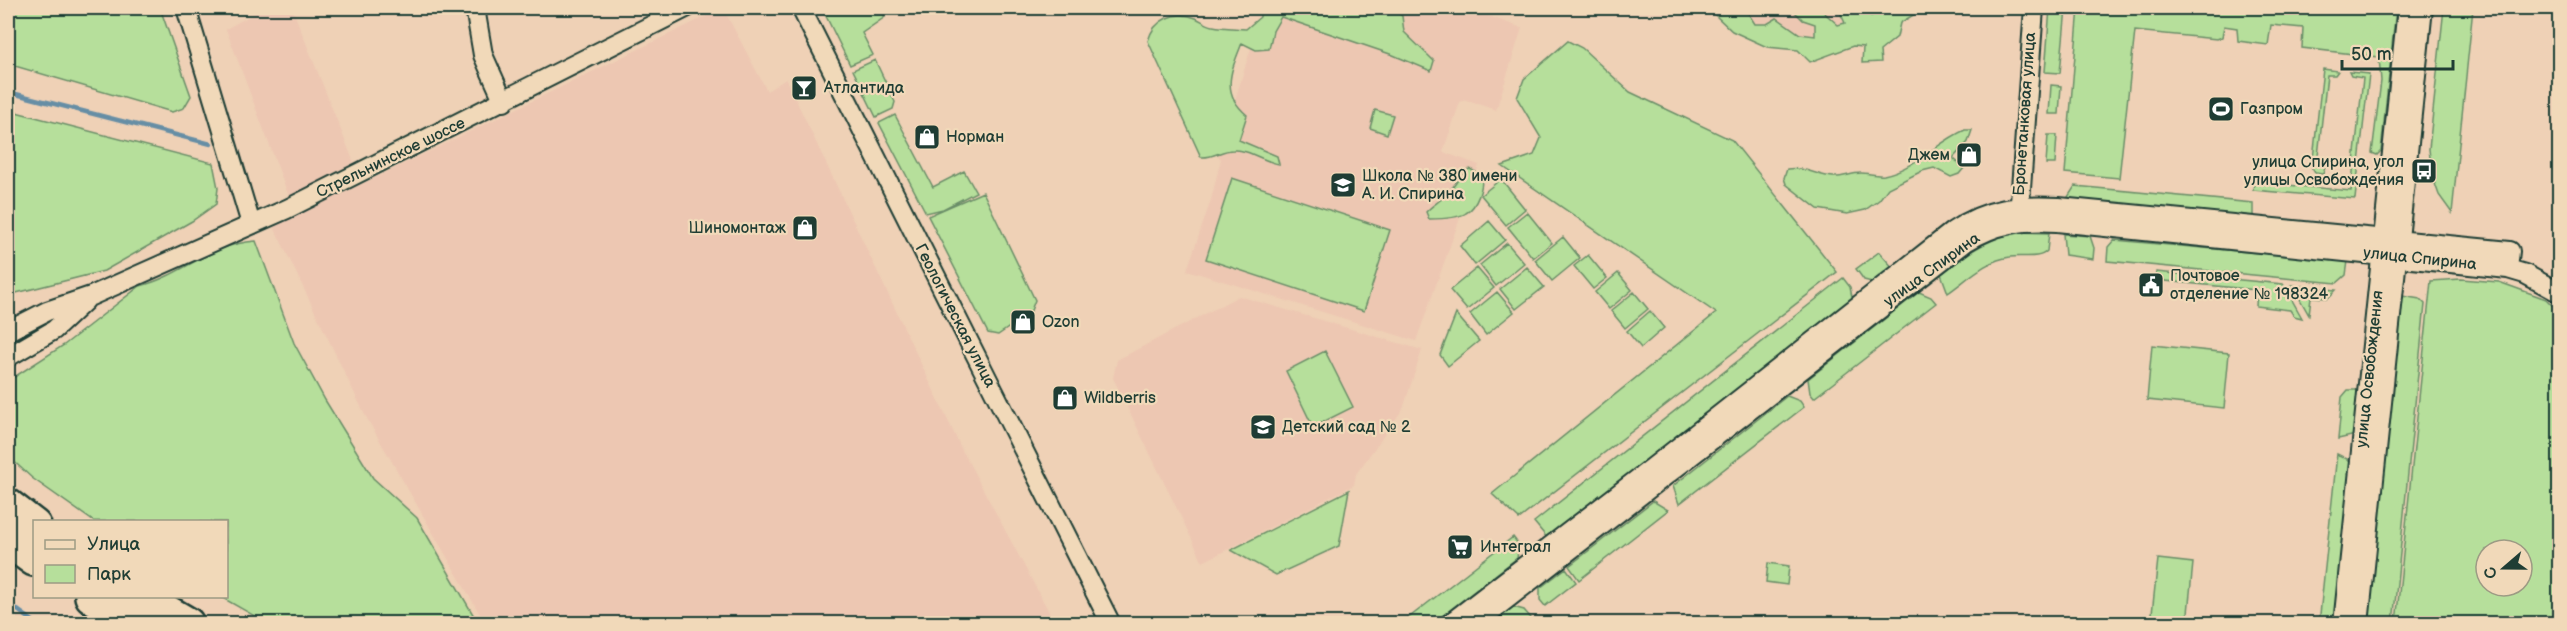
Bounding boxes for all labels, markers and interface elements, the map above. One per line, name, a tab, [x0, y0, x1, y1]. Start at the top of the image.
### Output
street label: Бронетанковая улица	[2010, 31, 2040, 196]
scale bar	[2342, 33, 2453, 71]
text: 50 m	[2351, 44, 2392, 65]
bar icon: Атлантида	[789, 73, 819, 103]
place label: Атлантида	[823, 79, 905, 98]
sports icon: Газпром	[2206, 94, 2236, 124]
place label: Газпром	[2240, 100, 2303, 119]
street label: Стрельнинское шоссе	[313, 114, 469, 202]
shop icon: Норман	[912, 122, 942, 152]
place label: Норман	[946, 128, 1004, 147]
shop icon: Джем	[1954, 140, 1984, 170]
place label: Джем	[1908, 146, 1950, 165]
place label: улица Спирина, угол улицы Освобождения	[2244, 153, 2404, 190]
bus stop icon: улица Спирина, угол улицы Освобождения	[2409, 156, 2439, 186]
place label: Школа № 380 имени А. И. Спирина	[1361, 167, 1518, 204]
school or university icon: Школа № 380 имени А. И. Спирина	[1328, 170, 1358, 200]
shop icon: Шиномонтаж	[790, 213, 820, 243]
place label: Шиномонтаж	[689, 219, 787, 238]
street label: улица Спирина	[1880, 228, 1984, 311]
street label: Геологическая улица	[910, 241, 1000, 392]
street label: улица Спирина	[2362, 244, 2478, 274]
place label: Почтовое отделение № 198324	[2170, 267, 2329, 304]
public building icon: Почтовое отделение № 198324	[2136, 270, 2166, 300]
street label: улица Освобождения	[2352, 289, 2388, 449]
shop icon: Ozon	[1008, 307, 1038, 337]
place label: Ozon	[1042, 313, 1080, 332]
shop icon: Wildberris	[1050, 383, 1080, 413]
place label: Wildberris	[1084, 389, 1156, 408]
school or university icon: Детский сад № 2	[1248, 412, 1278, 442]
place label: Детский сад № 2	[1282, 418, 1411, 437]
legend	[33, 520, 228, 598]
supermarket icon: Интеграл	[1445, 532, 1475, 562]
text: Улица	[87, 534, 141, 555]
place label: Интеграл	[1480, 538, 1551, 557]
north arrow	[2474, 538, 2534, 598]
text: Парк	[87, 564, 131, 585]
text: С	[2480, 564, 2502, 581]

